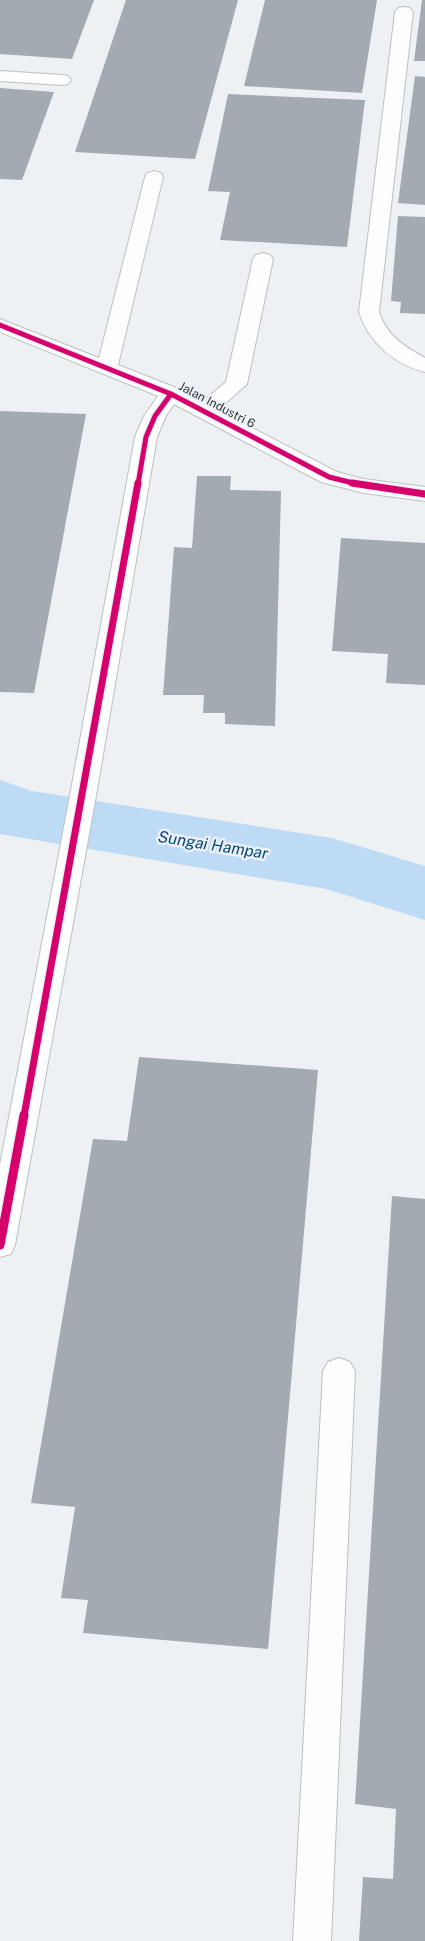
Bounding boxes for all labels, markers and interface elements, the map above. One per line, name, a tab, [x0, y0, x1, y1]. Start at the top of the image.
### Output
street label: Jalan Industri 6	[176, 379, 258, 431]
water label: Sungai Hampar	[157, 827, 270, 863]

